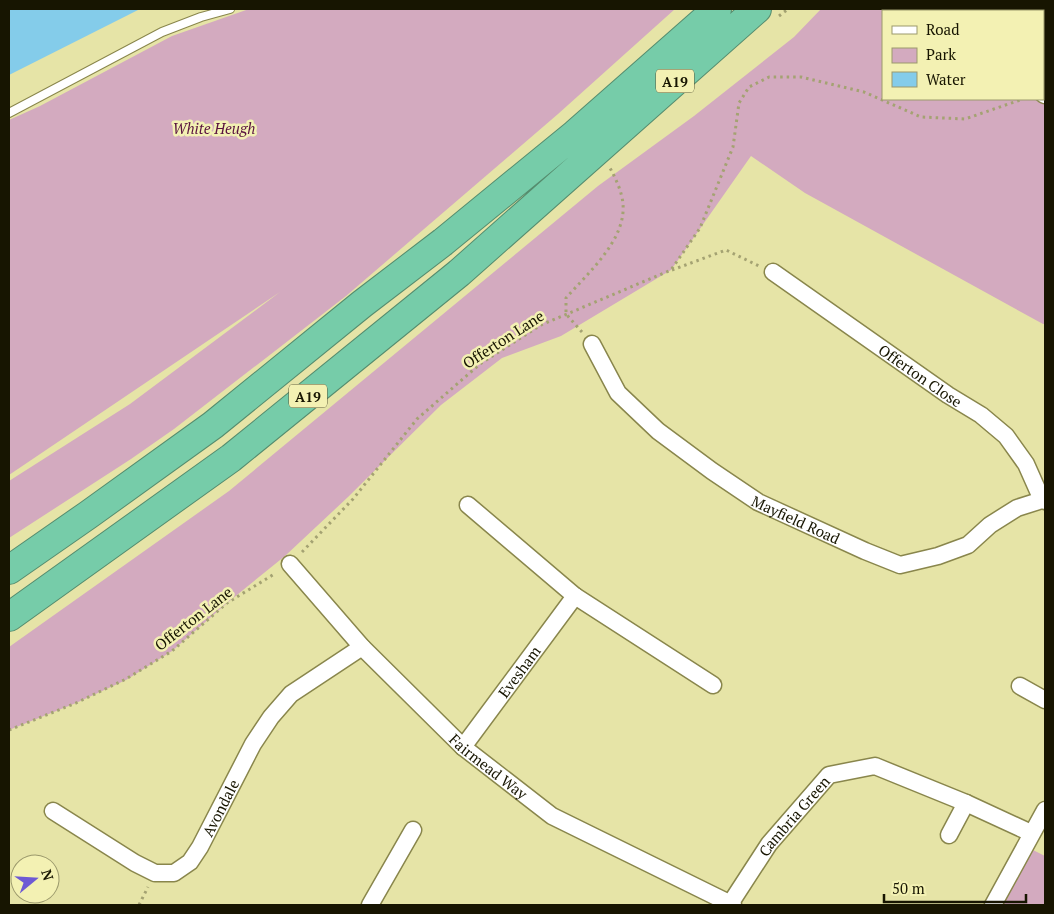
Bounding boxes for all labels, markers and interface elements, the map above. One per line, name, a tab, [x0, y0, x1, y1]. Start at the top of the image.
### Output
legend	[882, 10, 1044, 100]
text: Road	[926, 19, 959, 39]
text: Park	[926, 44, 956, 64]
text: Water	[926, 69, 966, 89]
road number: A19	[656, 70, 694, 92]
park label: White Heugh	[173, 118, 255, 138]
street label: Offerton Lane	[459, 305, 547, 373]
street label: Offerton Close	[875, 339, 966, 411]
road number: A19	[289, 384, 327, 408]
street label: Mayfield Road	[749, 491, 843, 548]
street label: Offerton Lane	[150, 581, 236, 655]
street label: Evesham	[493, 642, 545, 701]
street label: Fairmead Way	[445, 729, 532, 804]
street label: Cambria Green	[754, 771, 834, 860]
street label: Avondale	[197, 776, 243, 840]
north arrow	[10, 854, 60, 904]
text: N	[37, 867, 59, 883]
scale bar	[884, 872, 1026, 904]
text: 50 m	[892, 878, 925, 898]

